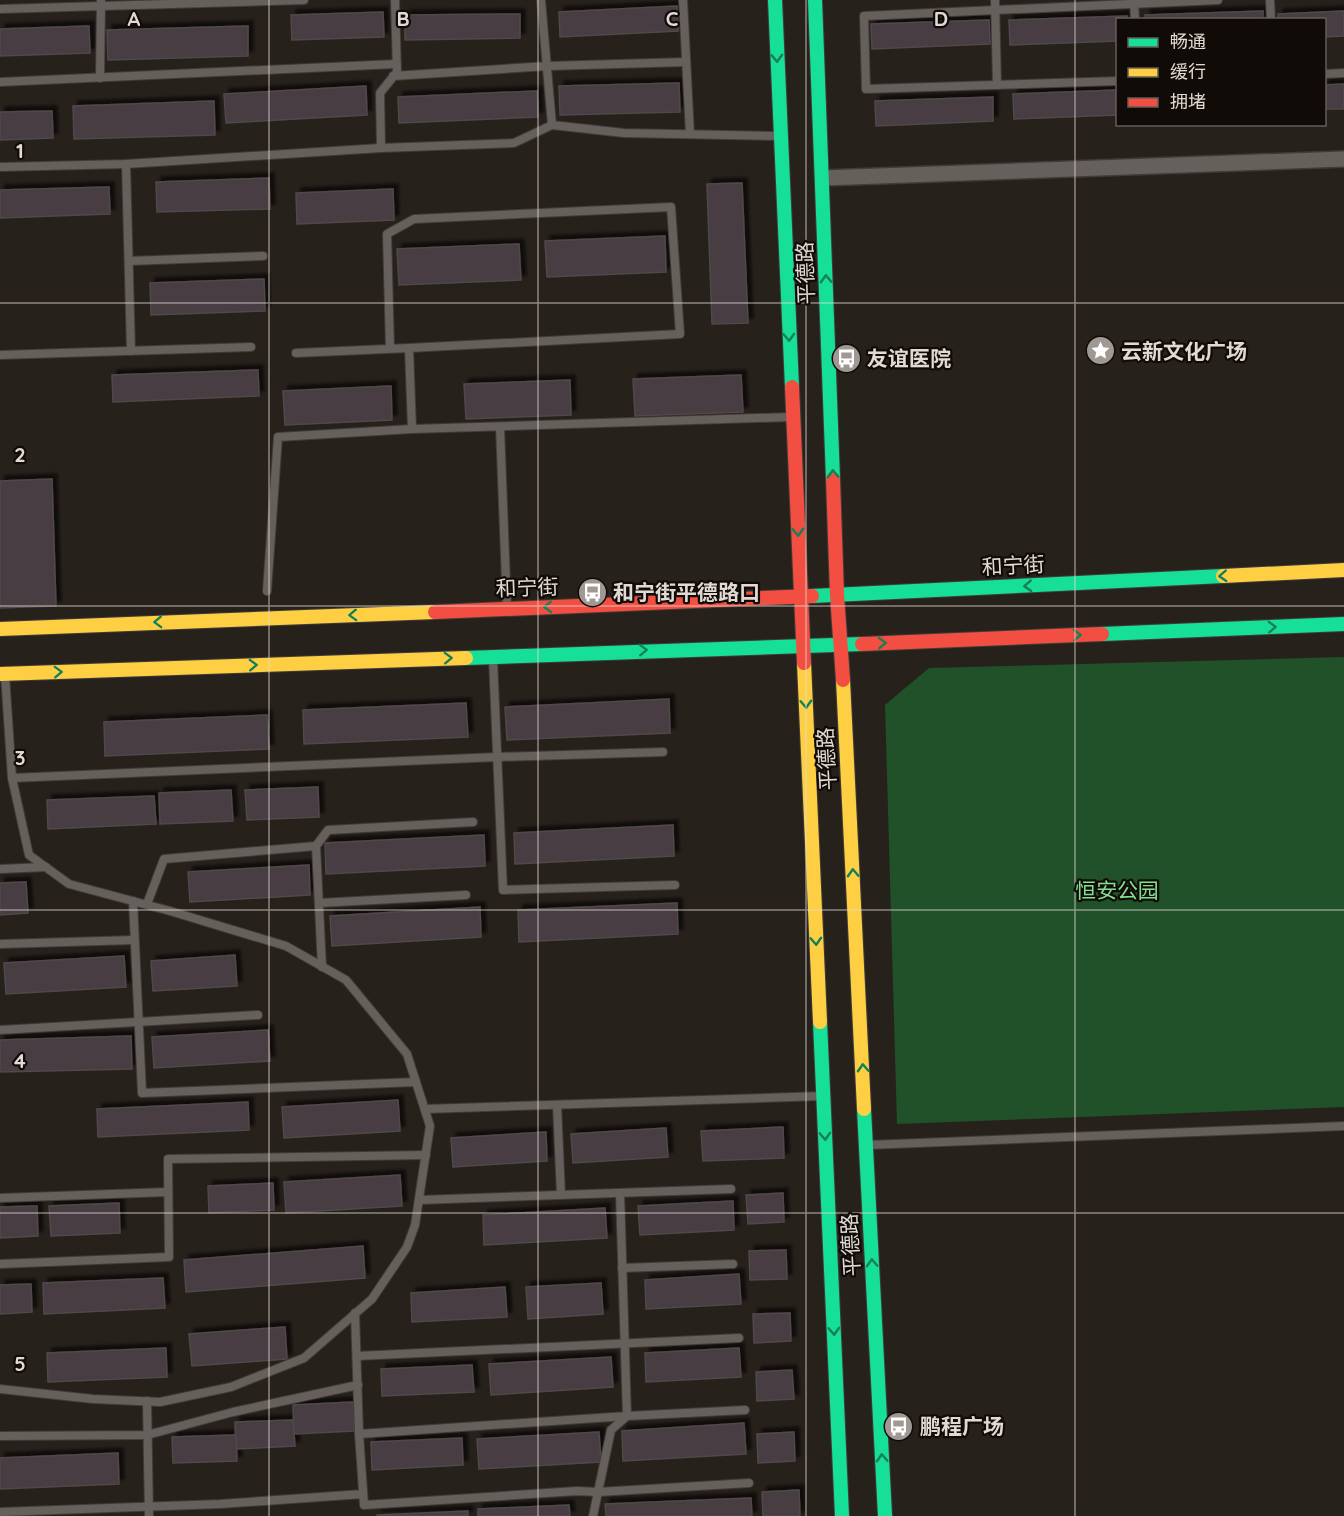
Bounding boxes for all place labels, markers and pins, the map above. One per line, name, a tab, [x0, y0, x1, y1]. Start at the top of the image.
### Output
place icon: 云新文化广场	[1084, 335, 1116, 367]
place label: 云新文化广场	[1121, 338, 1247, 364]
bus stop icon: 友谊医院	[830, 342, 862, 374]
place label: 友谊医院	[867, 345, 951, 371]
bus stop icon: 和宁街平德路口	[576, 576, 608, 608]
place label: 和宁街平德路口	[613, 579, 760, 605]
bus stop icon: 鹏程广场	[883, 1410, 915, 1442]
place label: 鹏程广场	[920, 1413, 1004, 1439]

